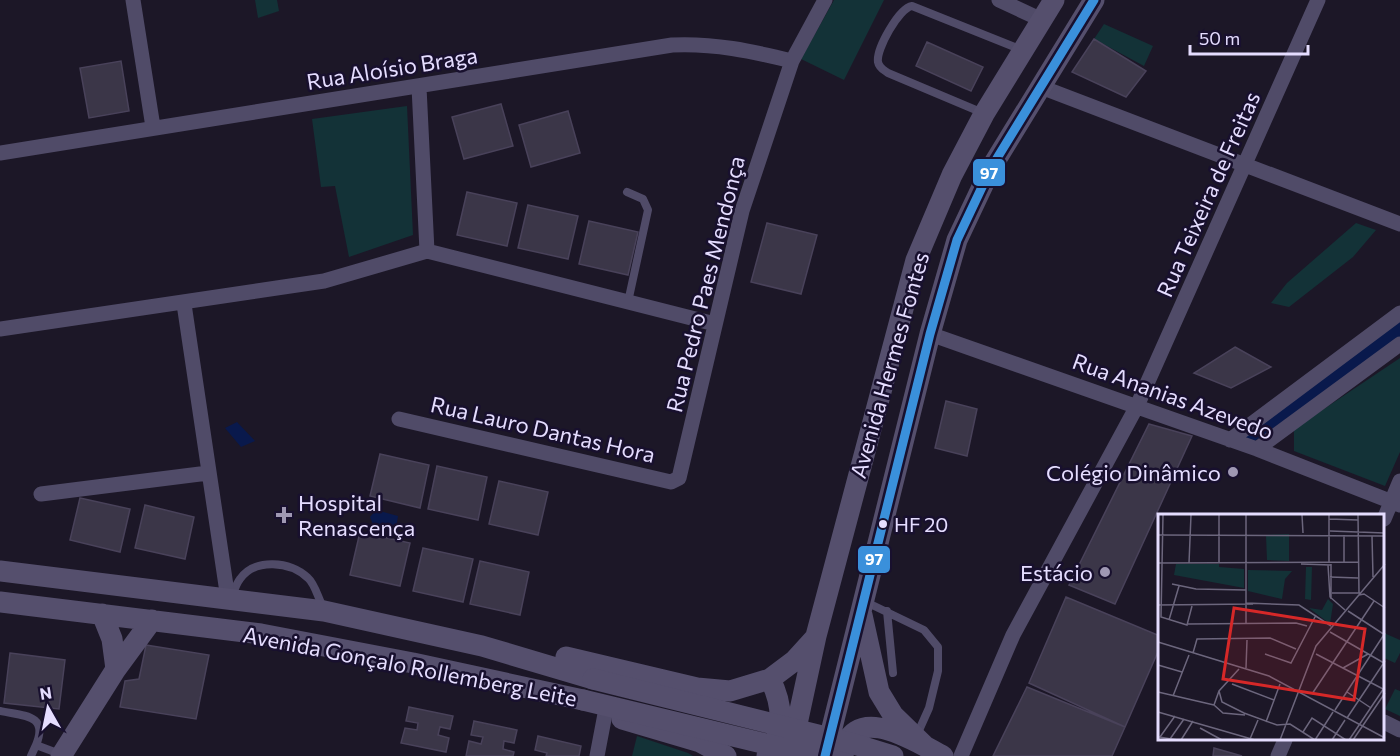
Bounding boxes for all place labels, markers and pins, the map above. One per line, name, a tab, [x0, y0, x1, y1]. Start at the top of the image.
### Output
place label: Colégio Dinâmico	[1046, 459, 1221, 486]
marker: Colégio Dinâmico	[1226, 465, 1240, 479]
place label: Hospital Renascença	[298, 489, 415, 541]
marker: Hospital Renascença	[275, 506, 293, 524]
place label: HF 20	[894, 512, 948, 536]
marker: HF 20	[877, 518, 889, 530]
place label: Estácio	[1020, 559, 1093, 586]
marker: Estácio	[1098, 565, 1112, 579]

